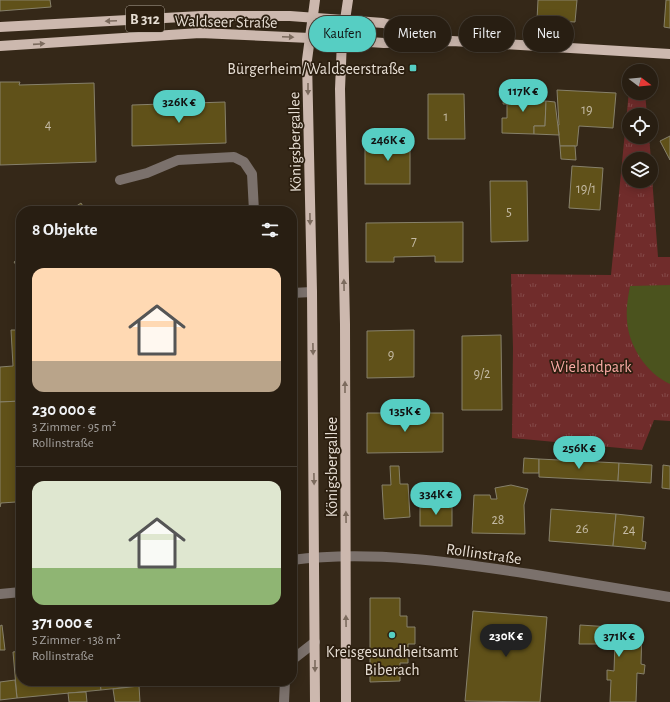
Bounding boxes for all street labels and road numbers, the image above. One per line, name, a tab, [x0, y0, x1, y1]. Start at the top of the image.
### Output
road number: B 312	[126, 6, 164, 32]
street label: Waldseer Straße	[174, 13, 278, 31]
street label: Königsbergallee	[286, 92, 304, 192]
street label: Königsbergallee	[324, 417, 340, 517]
street label: Rollinstraße	[445, 541, 523, 567]

